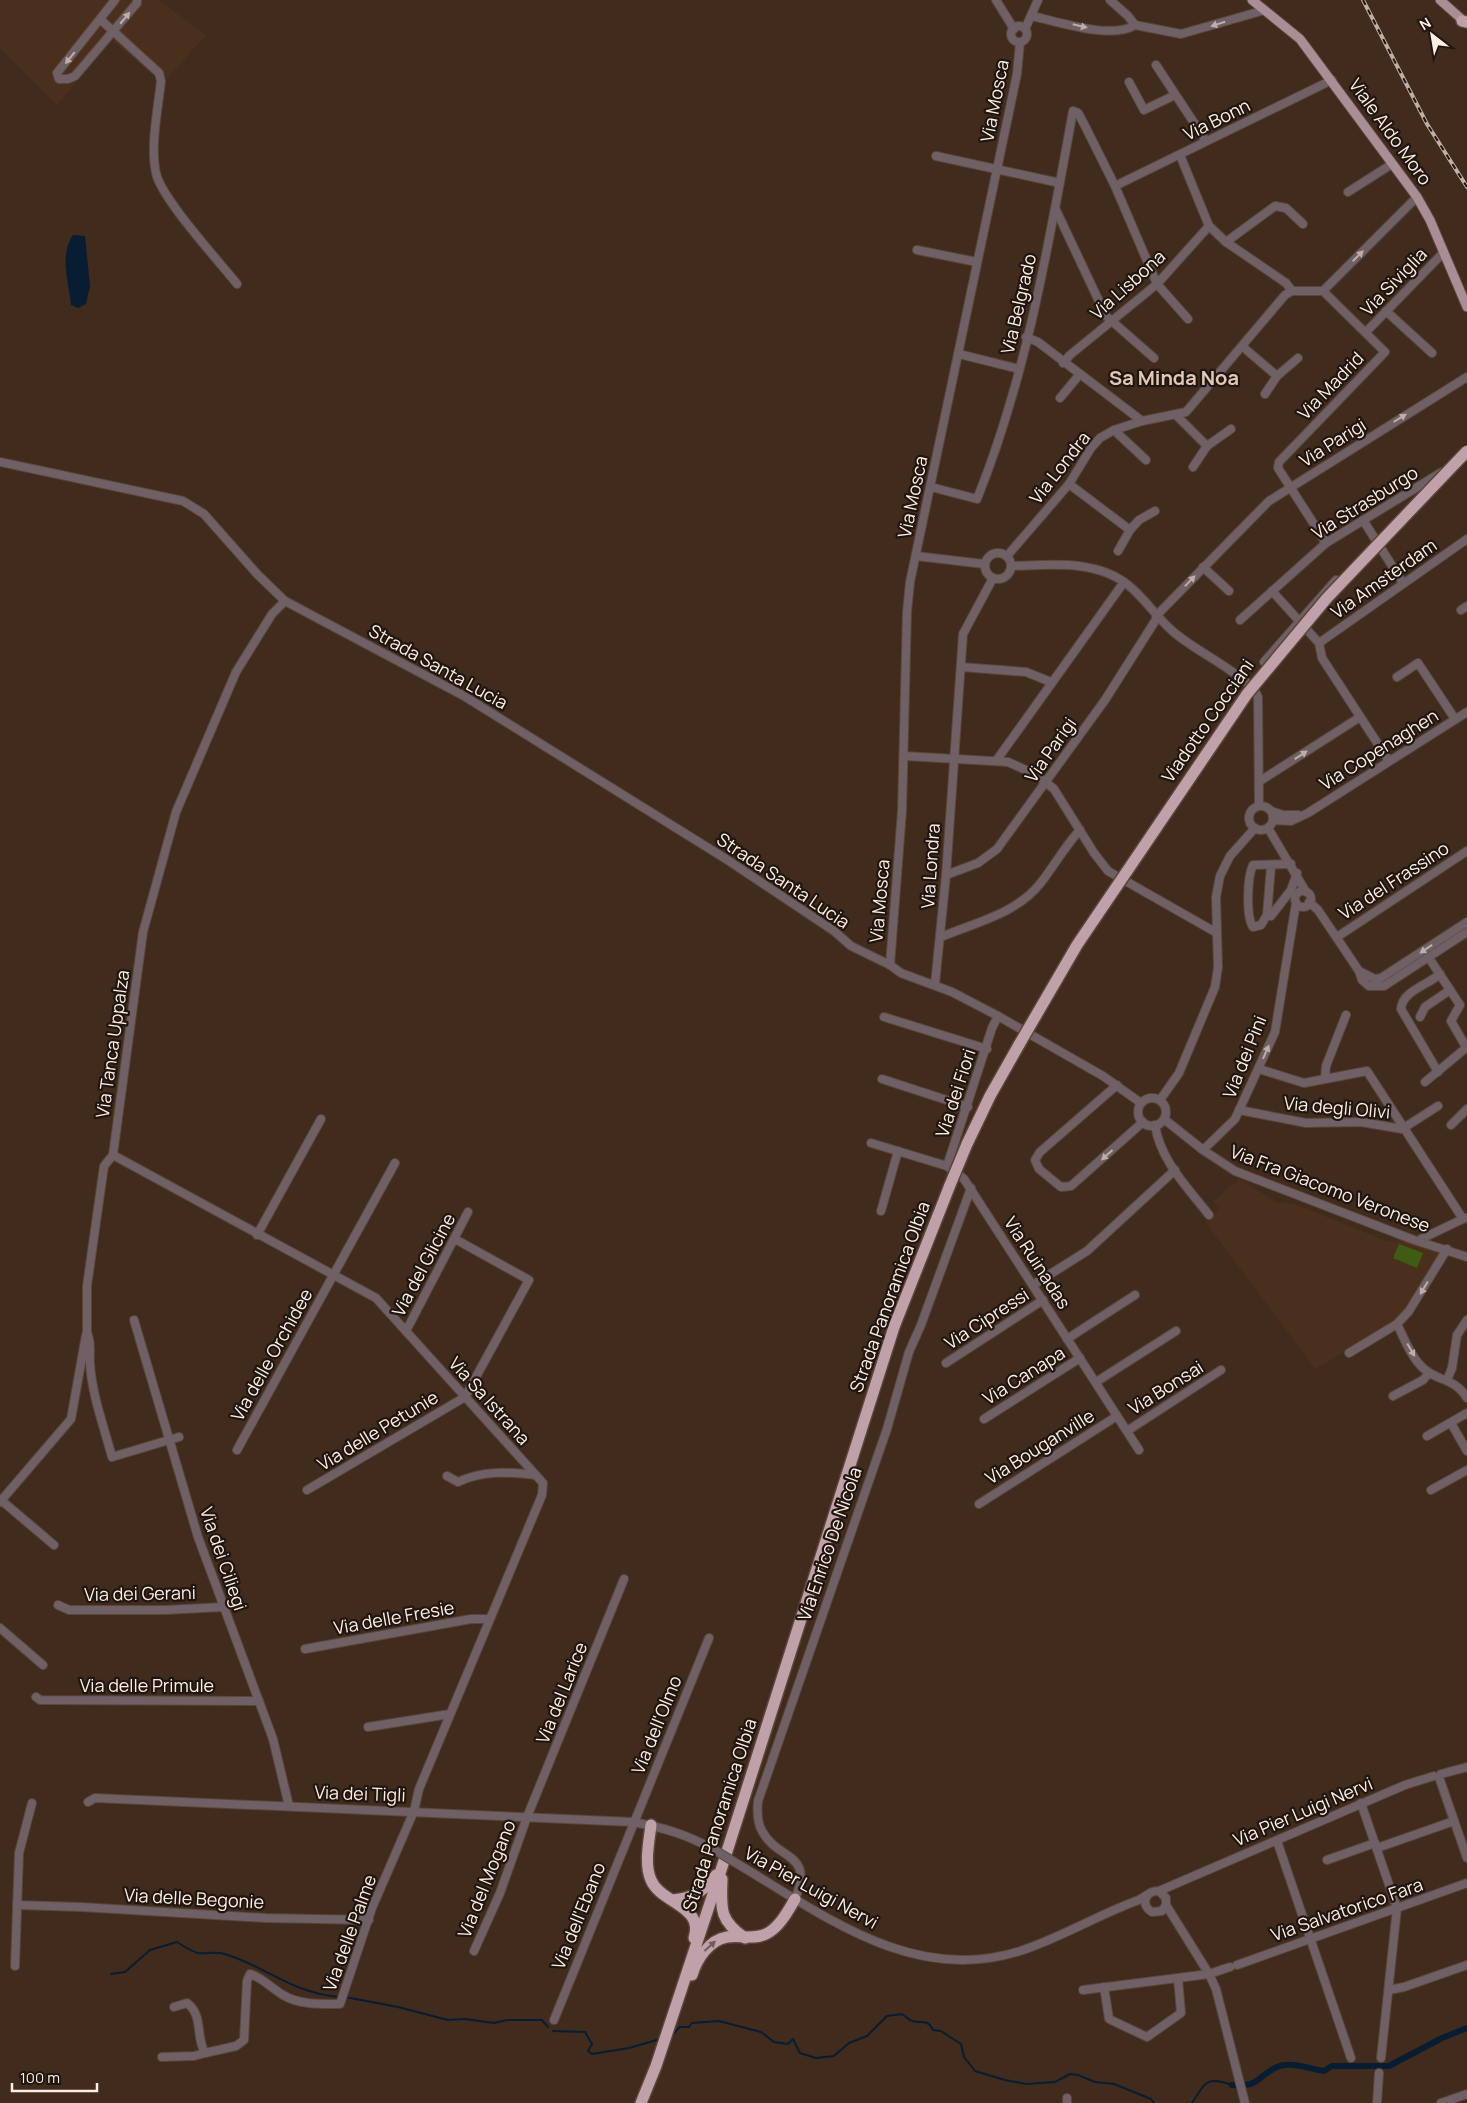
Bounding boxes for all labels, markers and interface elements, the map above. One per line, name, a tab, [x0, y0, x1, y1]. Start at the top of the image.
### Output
north arrow	[1407, 10, 1457, 60]
one-way arrow	[120, 12, 131, 25]
text: N	[1416, 13, 1434, 34]
one-way arrow	[1211, 20, 1226, 28]
one-way arrow	[1072, 22, 1088, 30]
one-way arrow	[64, 51, 75, 64]
street label: Via Mosca	[974, 58, 1014, 144]
street label: Viale Aldo Moro	[1344, 73, 1438, 190]
street label: Via Bonn	[1179, 93, 1254, 146]
street label: Via Siviglia	[1355, 242, 1432, 321]
street label: Via Lisbona	[1085, 244, 1170, 324]
one-way arrow	[1352, 250, 1364, 262]
street label: Via Belgrado	[995, 251, 1041, 356]
street label: Via Madrid	[1292, 346, 1369, 424]
district label: Sa Minda Noa	[1109, 364, 1239, 391]
street label: Via Parigi	[1295, 412, 1370, 472]
one-way arrow	[1393, 414, 1407, 423]
street label: Via Londra	[1023, 426, 1095, 508]
street label: Via Mosca	[892, 454, 932, 540]
street label: Via Strasburgo	[1307, 460, 1422, 544]
street label: Via Amsterdam	[1326, 533, 1441, 624]
one-way arrow	[1184, 575, 1196, 587]
street label: Strada Santa Lucia	[365, 618, 512, 714]
street label: Viadotto Cocciani	[1156, 654, 1259, 787]
street label: Via Copenaghen	[1315, 703, 1442, 795]
street label: Via Parigi	[1019, 712, 1081, 787]
one-way arrow	[1294, 750, 1308, 760]
street label: Via Londra	[915, 822, 945, 909]
street label: Strada Santa Lucia	[713, 827, 855, 933]
street label: Via del Frassino	[1334, 836, 1453, 925]
street label: Via Mosca	[863, 858, 895, 943]
one-way arrow	[1419, 944, 1433, 953]
street label: Via Tanca Uppalza	[90, 968, 134, 1119]
street label: Via dei Pini	[1217, 1012, 1272, 1102]
street label: Via dei Fiori	[929, 1045, 981, 1140]
one-way arrow	[1263, 1045, 1271, 1059]
street label: Via degli Olivi	[1283, 1090, 1391, 1124]
street label: Via Fra Giacomo Veronese	[1227, 1139, 1434, 1237]
one-way arrow	[1101, 1149, 1113, 1161]
street label: Strada Panoramica Olbia	[843, 1198, 935, 1395]
street label: Via del Glicine	[386, 1209, 460, 1320]
street label: Via Ruinadas	[999, 1212, 1077, 1313]
one-way arrow	[1419, 1281, 1428, 1294]
street label: Via Cipressi	[940, 1282, 1033, 1354]
street label: Via delle Orchidee	[225, 1284, 317, 1425]
street label: Via Canapa	[978, 1340, 1069, 1410]
one-way arrow	[1406, 1344, 1415, 1357]
street label: Via Sa Istrana	[444, 1351, 536, 1449]
street label: Via Bonsai	[1123, 1355, 1208, 1420]
street label: Via delle Petunie	[313, 1385, 442, 1476]
street label: Via Bouganville	[980, 1403, 1099, 1489]
street label: Via Enrico De Nicola	[791, 1464, 867, 1624]
street label: Via dei Ciliegi	[195, 1504, 253, 1614]
street label: Via dei Gerani	[84, 1580, 196, 1606]
street label: Via delle Fresie	[332, 1595, 456, 1639]
street label: Via del Larice	[530, 1638, 592, 1747]
street label: Via dell'Olmo	[625, 1672, 687, 1777]
street label: Via delle Primule	[80, 1673, 214, 1697]
street label: Strada Panoramica Olbia	[676, 1715, 762, 1914]
street label: Via Pier Luigi Nervi	[1229, 1771, 1376, 1851]
street label: Via dei Tigli	[314, 1779, 406, 1807]
street label: Via del Mogano	[452, 1816, 521, 1941]
street label: Via Pier Luigi Nervi	[740, 1840, 883, 1934]
street label: Via dell'Ebano	[546, 1859, 610, 1973]
street label: Via delle Palme	[317, 1871, 381, 1994]
street label: Via Salvatorico Fara	[1268, 1872, 1426, 1946]
street label: Via delle Begonie	[123, 1882, 265, 1914]
one-way arrow	[704, 1940, 716, 1952]
scale bar	[12, 2060, 98, 2092]
text: 100 m	[20, 2067, 60, 2088]

